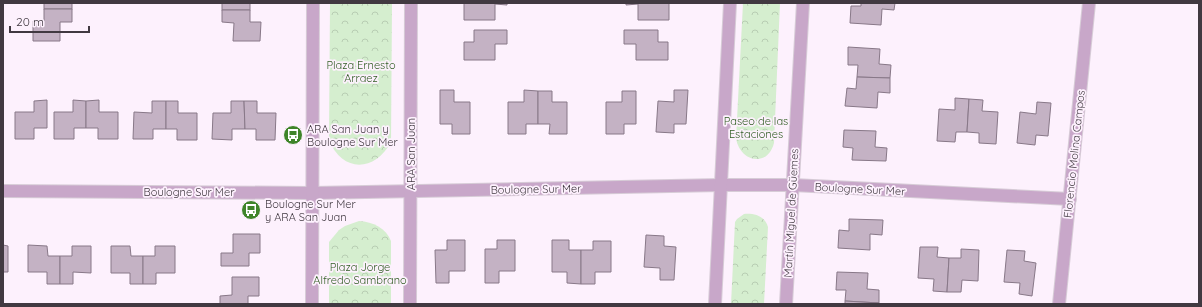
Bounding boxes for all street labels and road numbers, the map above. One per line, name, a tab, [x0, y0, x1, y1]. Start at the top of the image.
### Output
street label: Florencio Molina Campos	[1060, 89, 1088, 219]
street label: ARA San Juan	[404, 118, 418, 190]
street label: Martín Miguel de Güemes	[781, 148, 801, 278]
street label: Boulogne Sur Mer	[814, 180, 906, 198]
street label: Boulogne Sur Mer	[490, 181, 582, 197]
street label: Boulogne Sur Mer	[144, 185, 235, 199]

